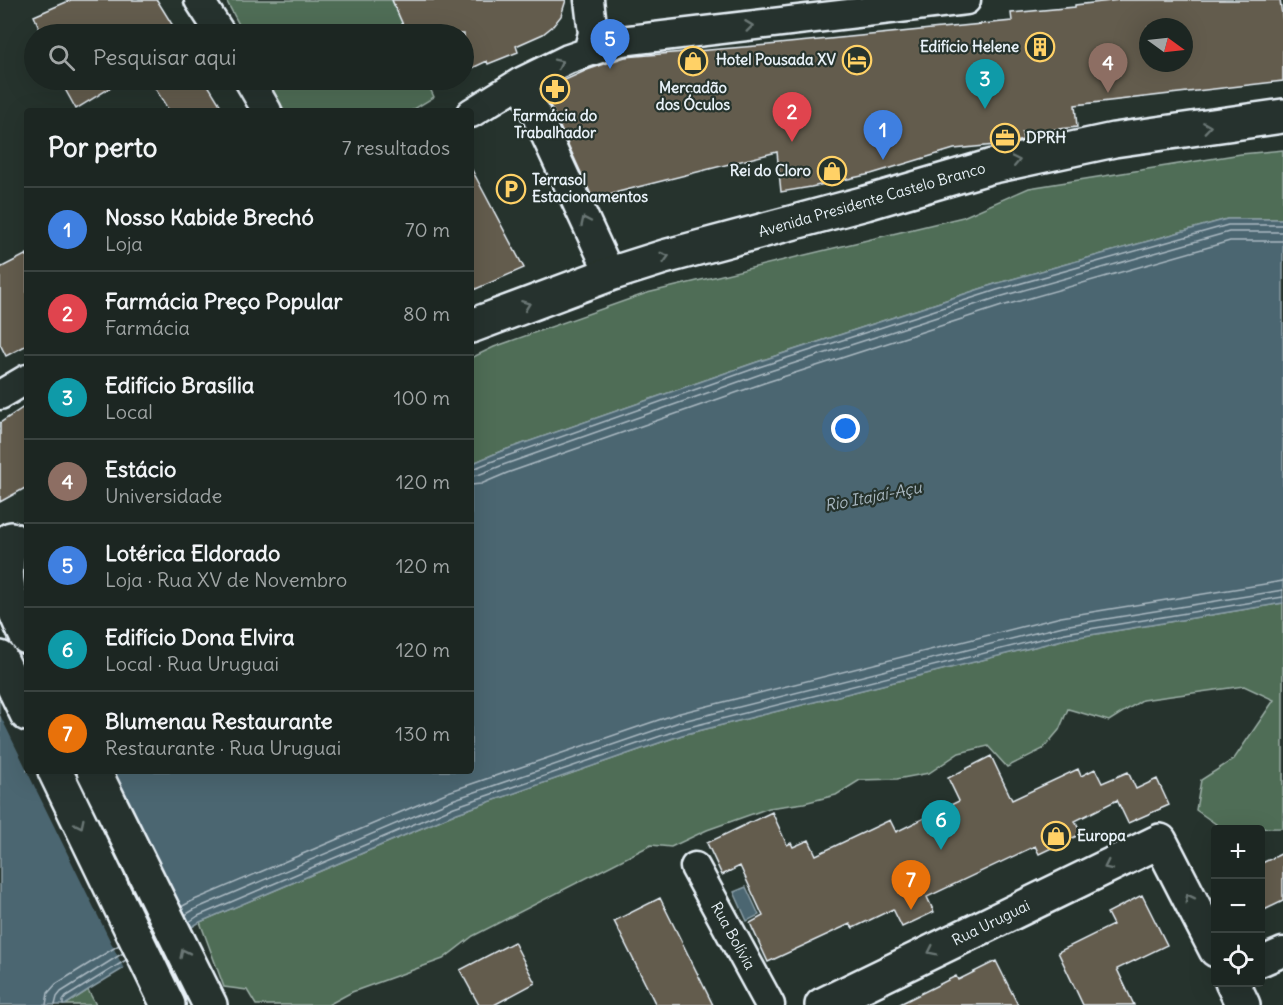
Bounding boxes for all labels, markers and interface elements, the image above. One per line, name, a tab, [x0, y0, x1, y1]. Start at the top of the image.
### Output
north arrow	[1139, 18, 1193, 72]
pin: 5	[590, 20, 630, 69]
one-way arrow	[744, 20, 753, 32]
search box	[24, 24, 474, 90]
building icon: Edifício Helene	[1024, 31, 1056, 63]
place label: Edifício Helene	[920, 37, 1019, 56]
icon: search	[45, 41, 78, 74]
text: Pesquisar aqui	[93, 43, 236, 71]
hotel icon: Hotel Pousada XV	[841, 44, 873, 76]
pin: 4	[1088, 44, 1128, 93]
shop icon: Mercadão dos Óculos	[677, 45, 709, 77]
place label: Hotel Pousada XV	[716, 50, 837, 69]
one-way arrow	[552, 59, 563, 71]
pin: 3	[966, 60, 1004, 109]
pharmacy icon: Farmácia do Trabalhador	[539, 73, 571, 105]
place label: Mercadão dos Óculos	[656, 78, 730, 114]
pin: 2	[772, 92, 812, 142]
place label: Farmácia do Trabalhador	[513, 106, 598, 142]
pin: 1	[864, 110, 902, 160]
one-way arrow	[1203, 121, 1212, 133]
office icon: DPRH	[989, 122, 1021, 154]
place label: DPRH	[1026, 128, 1066, 147]
text: Por perto	[48, 131, 157, 164]
text: 7 resultados	[342, 135, 450, 160]
shop icon: Rei do Cloro	[816, 155, 848, 187]
one-way arrow	[1010, 156, 1020, 169]
street label: Avenida Presidente Castelo Branco	[756, 158, 988, 241]
place label: Rei do Cloro	[730, 161, 812, 180]
place label: Terrasol Estacionamentos	[532, 170, 648, 206]
parking icon: Terrasol Estacionamentos	[495, 173, 527, 205]
text: Nosso Kabide Brechó	[105, 203, 314, 231]
text: 1	[64, 217, 71, 242]
text: 70 m	[405, 217, 450, 242]
one-way arrow	[581, 217, 593, 228]
text: Loja	[105, 231, 143, 256]
one-way arrow	[659, 252, 670, 264]
text: Farmácia Preço Popular	[105, 287, 343, 315]
one-way arrow	[520, 300, 530, 313]
text: 2	[62, 301, 73, 326]
text: 80 m	[403, 301, 450, 326]
text: Farmácia	[105, 315, 190, 340]
text: Edifício Brasília	[105, 371, 254, 399]
text: 3	[62, 385, 73, 410]
text: 100 m	[393, 385, 450, 410]
text: Local	[105, 399, 153, 424]
your location	[831, 414, 860, 443]
text: Estácio	[105, 455, 176, 483]
text: 4	[62, 469, 73, 494]
text: 120 m	[396, 469, 450, 494]
water label: Rio Itajaí-Açu	[823, 476, 925, 515]
text: Universidade	[105, 483, 222, 508]
text: Lotérica Eldorado	[105, 539, 280, 567]
text: 5	[62, 553, 73, 578]
text: 120 m	[396, 553, 450, 578]
text: Loja · Rua XV de Novembro	[105, 567, 347, 592]
text: Edifício Dona Elvira	[105, 623, 295, 651]
text: 6	[62, 637, 73, 662]
text: 120 m	[396, 637, 450, 662]
text: Local · Rua Uruguai	[105, 651, 279, 676]
text: Blumenau Restaurante	[105, 707, 333, 735]
text: 7	[63, 721, 72, 746]
text: 130 m	[395, 721, 450, 746]
text: Restaurante · Rua Uruguai	[105, 735, 341, 760]
pin: 6	[922, 800, 960, 850]
one-way arrow	[73, 817, 85, 828]
shop icon: Europa	[1040, 820, 1072, 852]
map controls	[1211, 825, 1265, 987]
button: +	[1211, 825, 1265, 879]
place label: Europa	[1077, 826, 1126, 846]
one-way arrow	[1103, 859, 1114, 871]
pin: 7	[892, 860, 930, 910]
button: −	[1211, 879, 1265, 933]
one-way arrow	[1185, 894, 1196, 905]
street label: Rua Uruguai	[949, 896, 1033, 950]
street label: Rua Bolívia	[707, 899, 760, 973]
button: locate	[1211, 933, 1265, 987]
one-way arrow	[928, 944, 939, 956]
one-way arrow	[179, 948, 191, 959]

